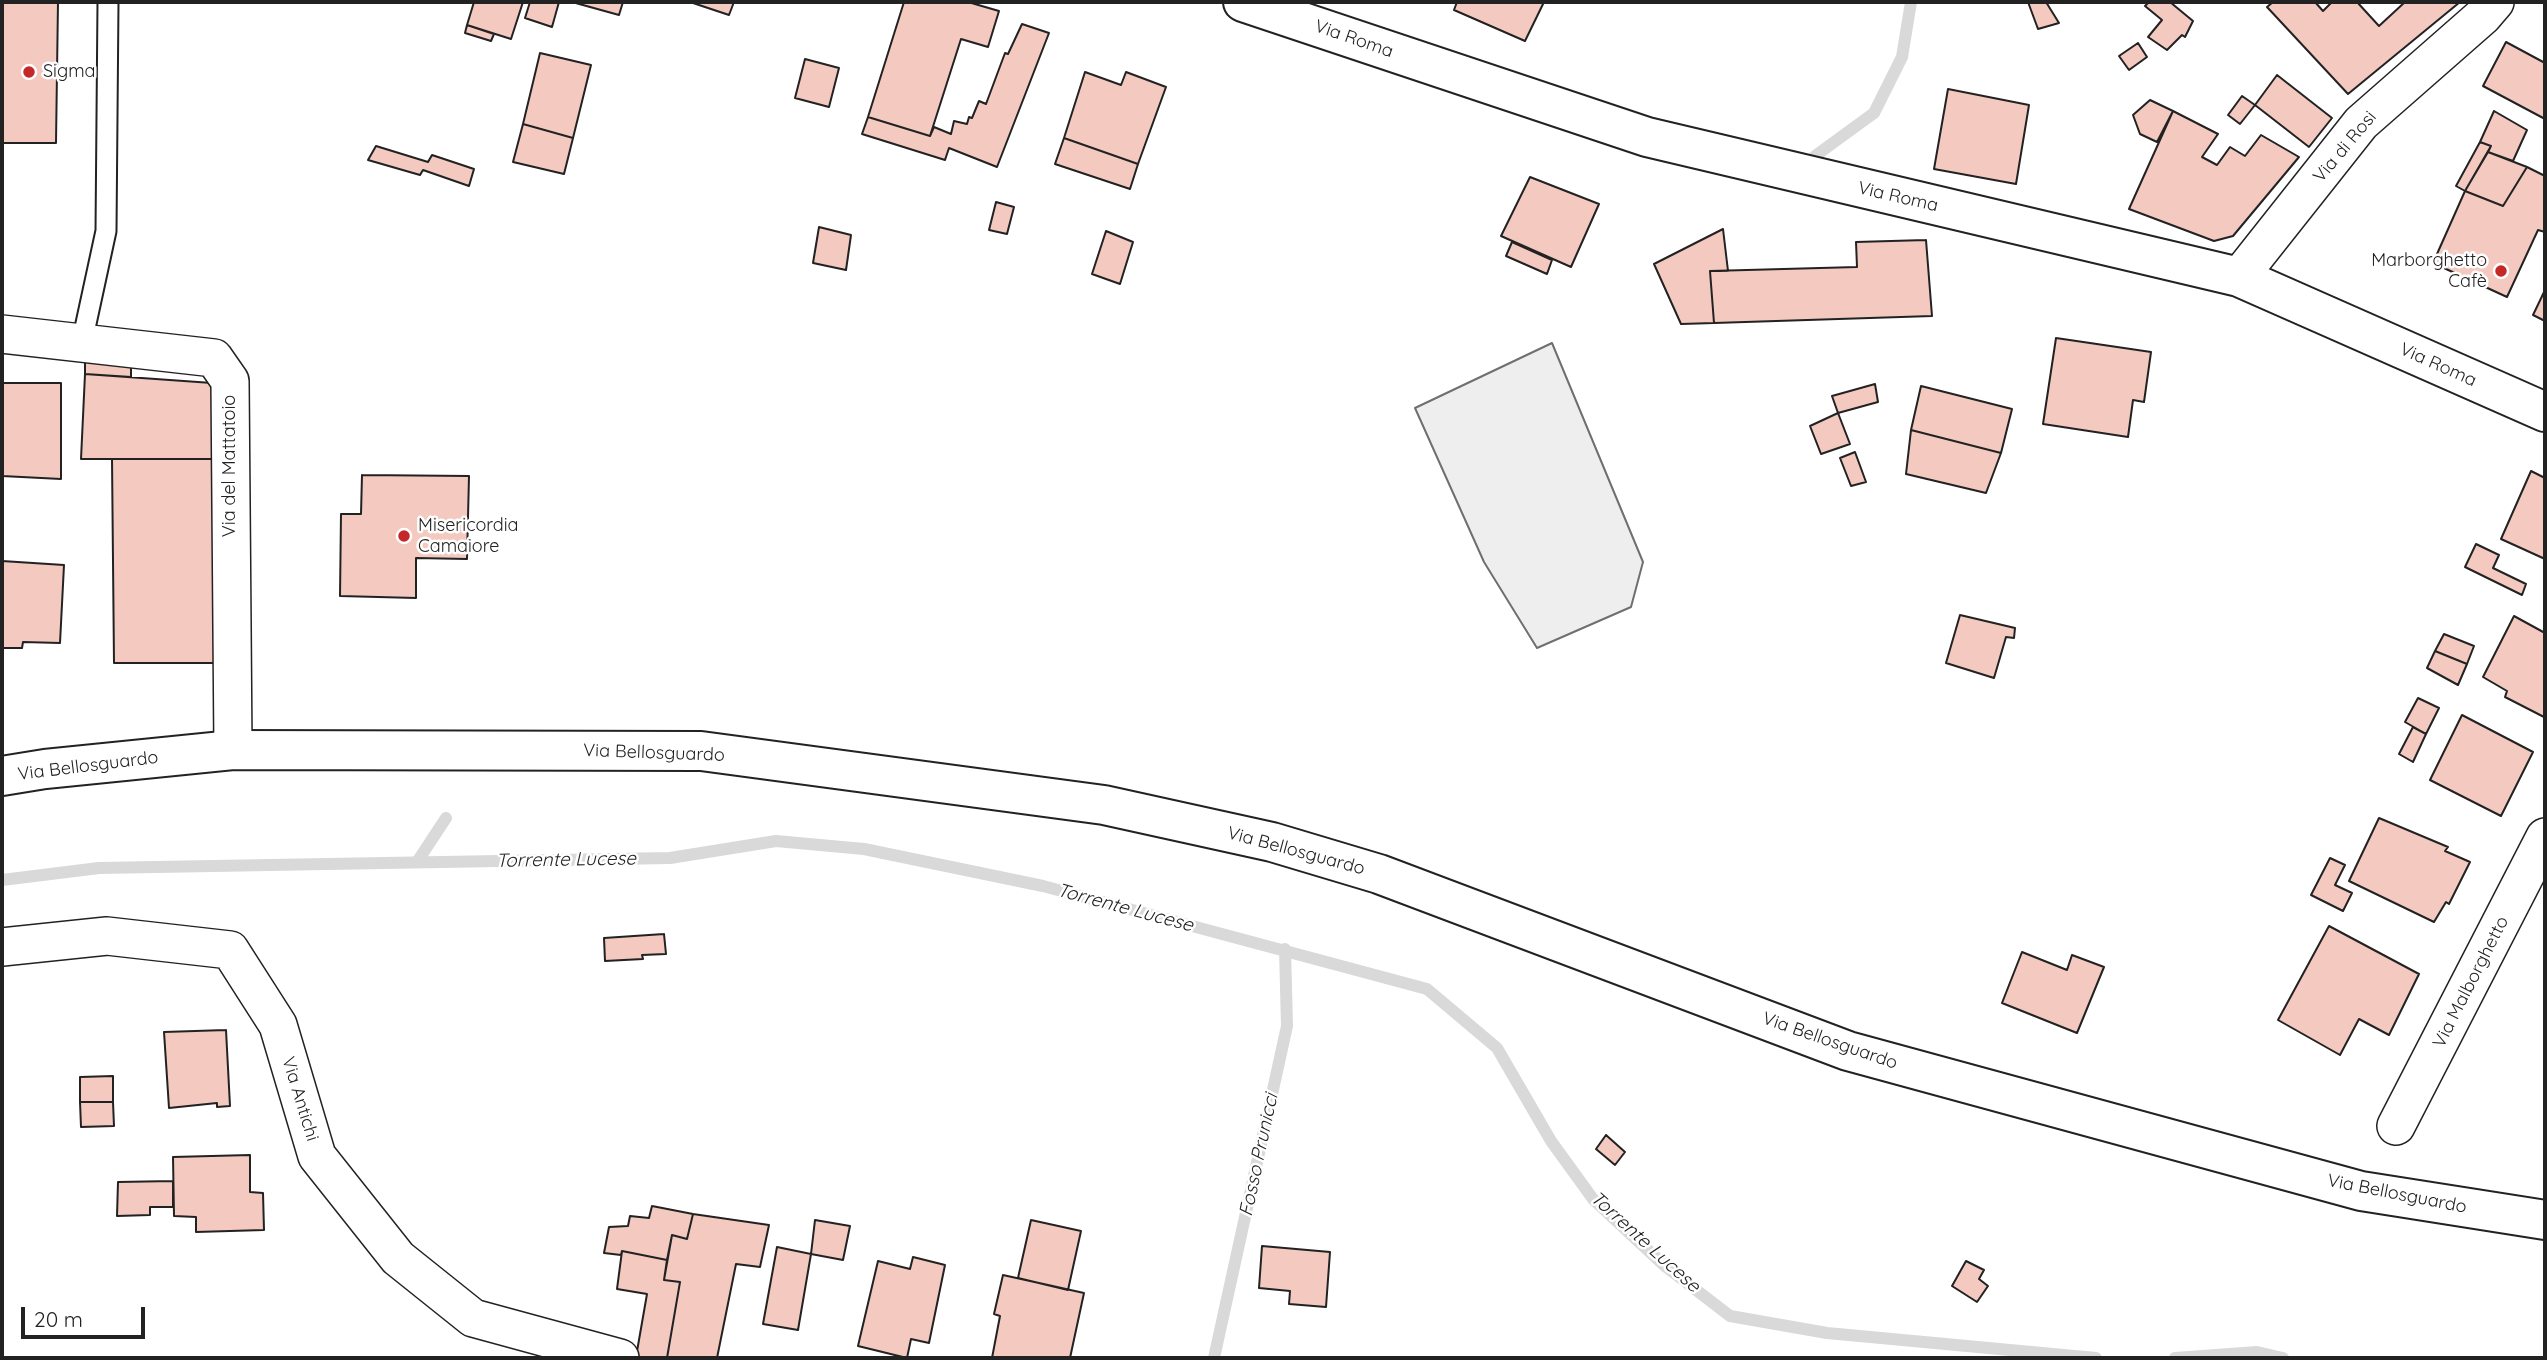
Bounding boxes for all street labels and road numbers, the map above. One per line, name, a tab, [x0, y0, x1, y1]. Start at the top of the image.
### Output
street label: Via Roma	[1312, 15, 1396, 63]
street label: Via di Rosi	[2309, 107, 2381, 187]
street label: Via Roma	[1856, 177, 1940, 217]
street label: Via Roma	[2396, 338, 2480, 392]
street label: Via del Mattatoio	[219, 395, 241, 537]
street label: Via Bellosguardo	[583, 740, 725, 766]
street label: Via Bellosguardo	[16, 747, 160, 785]
street label: Via Bellosguardo	[1225, 822, 1367, 880]
street label: Via Malborghetto	[2429, 913, 2513, 1051]
street label: Via Bellosguardo	[1760, 1008, 1900, 1074]
street label: Via Antichi	[277, 1054, 323, 1144]
street label: Via Bellosguardo	[2325, 1170, 2469, 1218]

